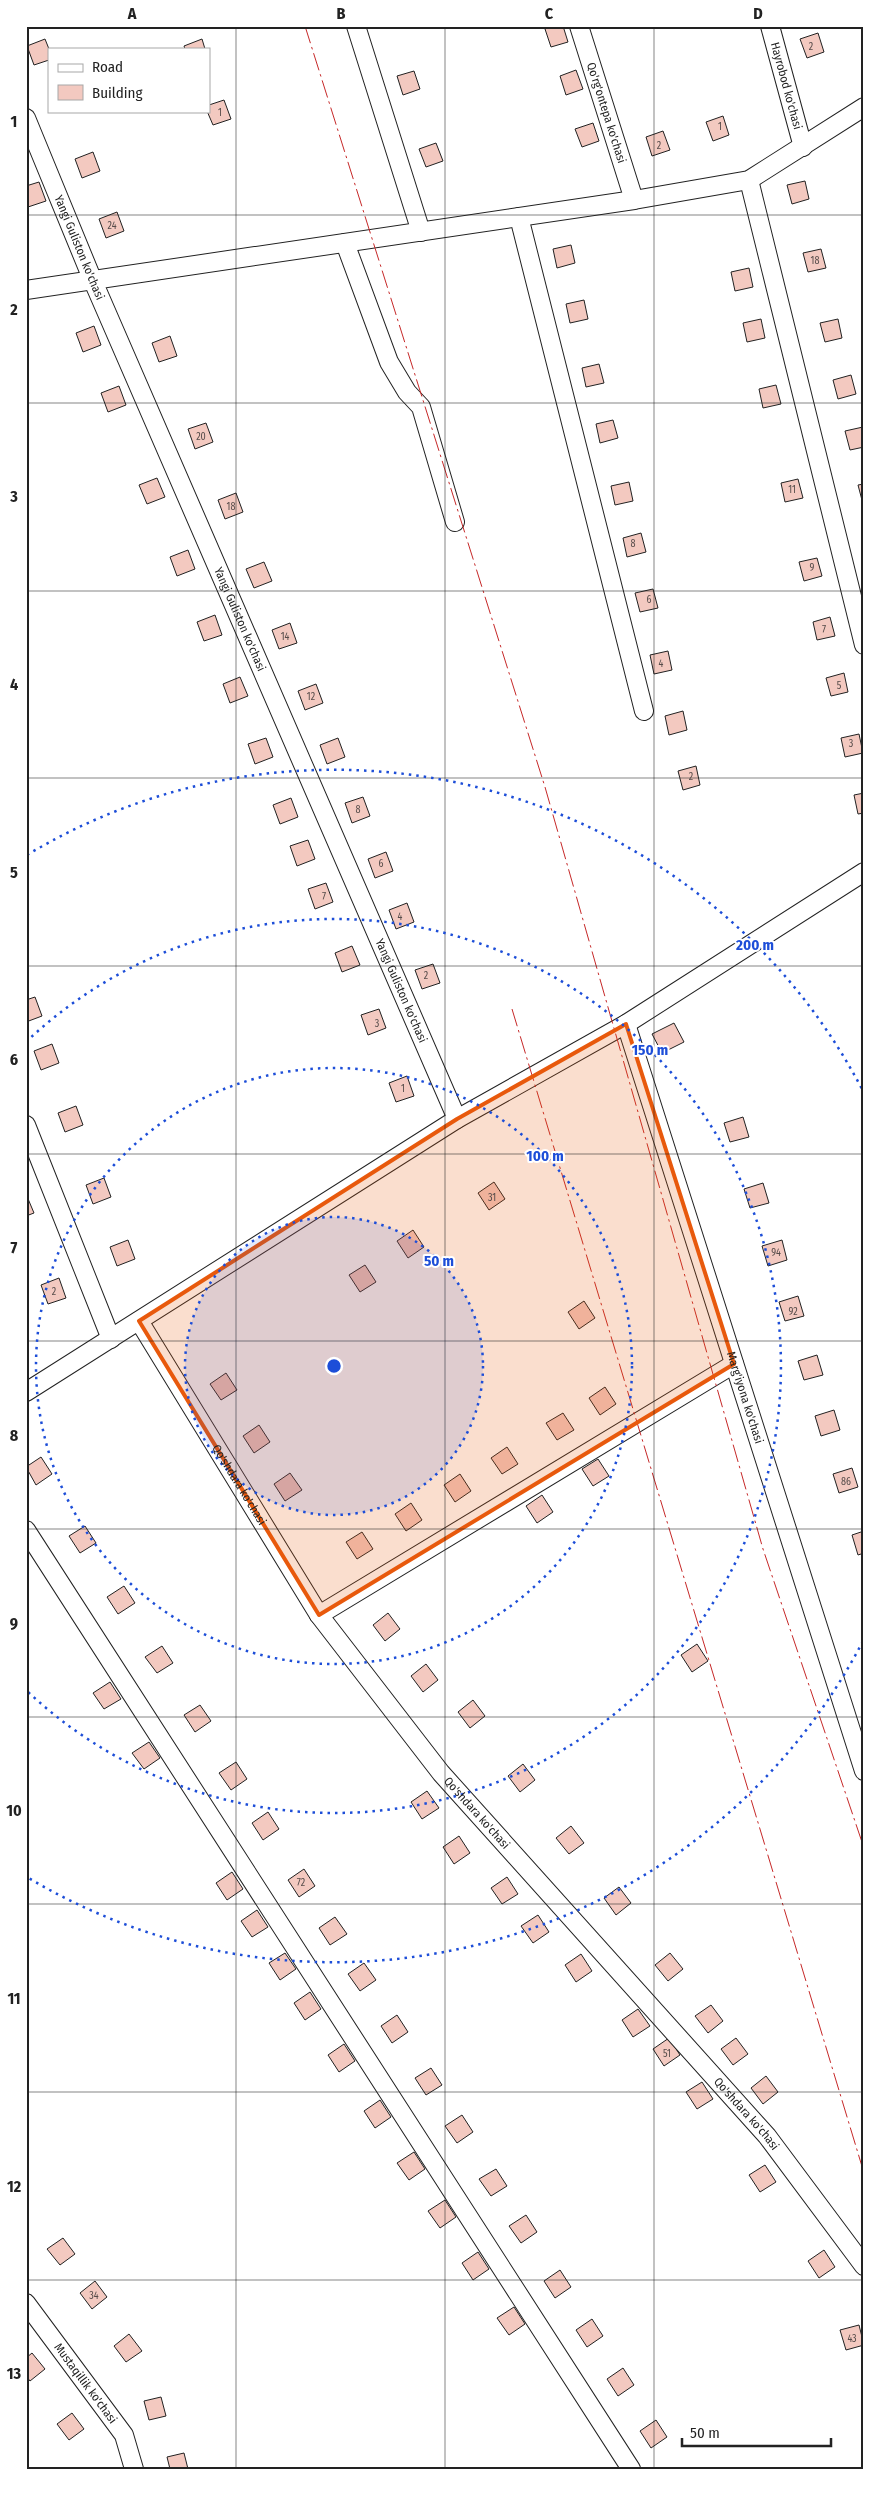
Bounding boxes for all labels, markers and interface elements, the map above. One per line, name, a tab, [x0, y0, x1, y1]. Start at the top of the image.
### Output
text: A	[127, 4, 137, 23]
text: B	[337, 4, 346, 23]
text: C	[545, 4, 554, 23]
text: D	[753, 4, 763, 23]
street label: Hayrobod ko'chasi	[768, 41, 805, 131]
house number: 2	[809, 41, 814, 53]
legend	[48, 48, 210, 112]
text: Road	[92, 58, 123, 76]
street label: Qo'rg'ontepa ko'chasi	[584, 61, 629, 165]
text: Building	[92, 84, 143, 102]
house number: 1	[218, 107, 222, 119]
text: 1	[11, 112, 17, 131]
house number: 1	[718, 121, 722, 133]
house number: 2	[657, 140, 662, 152]
street label: Yangi Guliston ko'chasi	[51, 193, 107, 302]
house number: 24	[107, 220, 117, 232]
house number: 18	[811, 255, 819, 267]
text: 2	[9, 300, 18, 319]
house number: 20	[196, 431, 206, 443]
house number: 11	[788, 484, 796, 496]
text: 3	[9, 487, 18, 506]
house number: 18	[227, 501, 235, 513]
house number: 8	[631, 538, 636, 550]
house number: 9	[810, 562, 815, 574]
street label: Yangi Guliston ko'chasi	[211, 565, 269, 673]
house number: 6	[647, 594, 652, 606]
house number: 7	[822, 624, 826, 636]
house number: 14	[281, 631, 290, 643]
house number: 4	[659, 658, 664, 670]
text: 4	[10, 675, 18, 694]
house number: 5	[837, 680, 842, 692]
house number: 12	[307, 691, 316, 703]
house number: 3	[849, 738, 854, 750]
house number: 2	[689, 771, 694, 783]
house number: 8	[356, 804, 361, 816]
house number: 6	[379, 858, 384, 870]
text: 5	[10, 863, 18, 882]
house number: 7	[322, 891, 326, 903]
house number: 4	[398, 911, 403, 923]
text: 200 m	[735, 936, 774, 954]
street label: Yangi Guliston ko'chasi	[373, 937, 430, 1045]
house number: 2	[424, 970, 429, 982]
house number: 3	[375, 1018, 380, 1030]
text: 150 m	[632, 1041, 668, 1059]
text: 6	[10, 1050, 18, 1069]
house number: 1	[401, 1083, 405, 1095]
text: 100 m	[526, 1147, 564, 1165]
house number: 31	[488, 1192, 496, 1204]
text: 7	[11, 1238, 18, 1257]
house number: 94	[771, 1247, 781, 1259]
text: 50 m	[424, 1252, 454, 1270]
house number: 2	[52, 1286, 57, 1298]
house number: 92	[788, 1306, 798, 1318]
street label: Marg'iyona ko'chasi	[724, 1350, 766, 1445]
centre of rings	[325, 1357, 343, 1375]
text: 8	[10, 1426, 19, 1445]
street label: Qo'shdara ko'chasi	[209, 1442, 269, 1528]
house number: 86	[841, 1476, 851, 1488]
text: 9	[10, 1614, 18, 1633]
street label: Qo'shdara ko'chasi	[441, 1774, 513, 1852]
text: 10	[6, 1801, 22, 1820]
house number: 72	[297, 1877, 306, 1889]
text: 11	[7, 1989, 21, 2008]
house number: 51	[663, 2048, 671, 2060]
street label: Qo'shdara ko'chasi	[711, 2075, 782, 2153]
text: 12	[7, 2177, 22, 2196]
house number: 34	[89, 2290, 99, 2302]
house number: 43	[847, 2333, 857, 2345]
street label: Mustaqillik ko'chasi	[51, 2340, 120, 2426]
text: 13	[7, 2364, 22, 2383]
scale bar	[682, 2415, 831, 2447]
text: 50 m	[690, 2424, 720, 2442]

